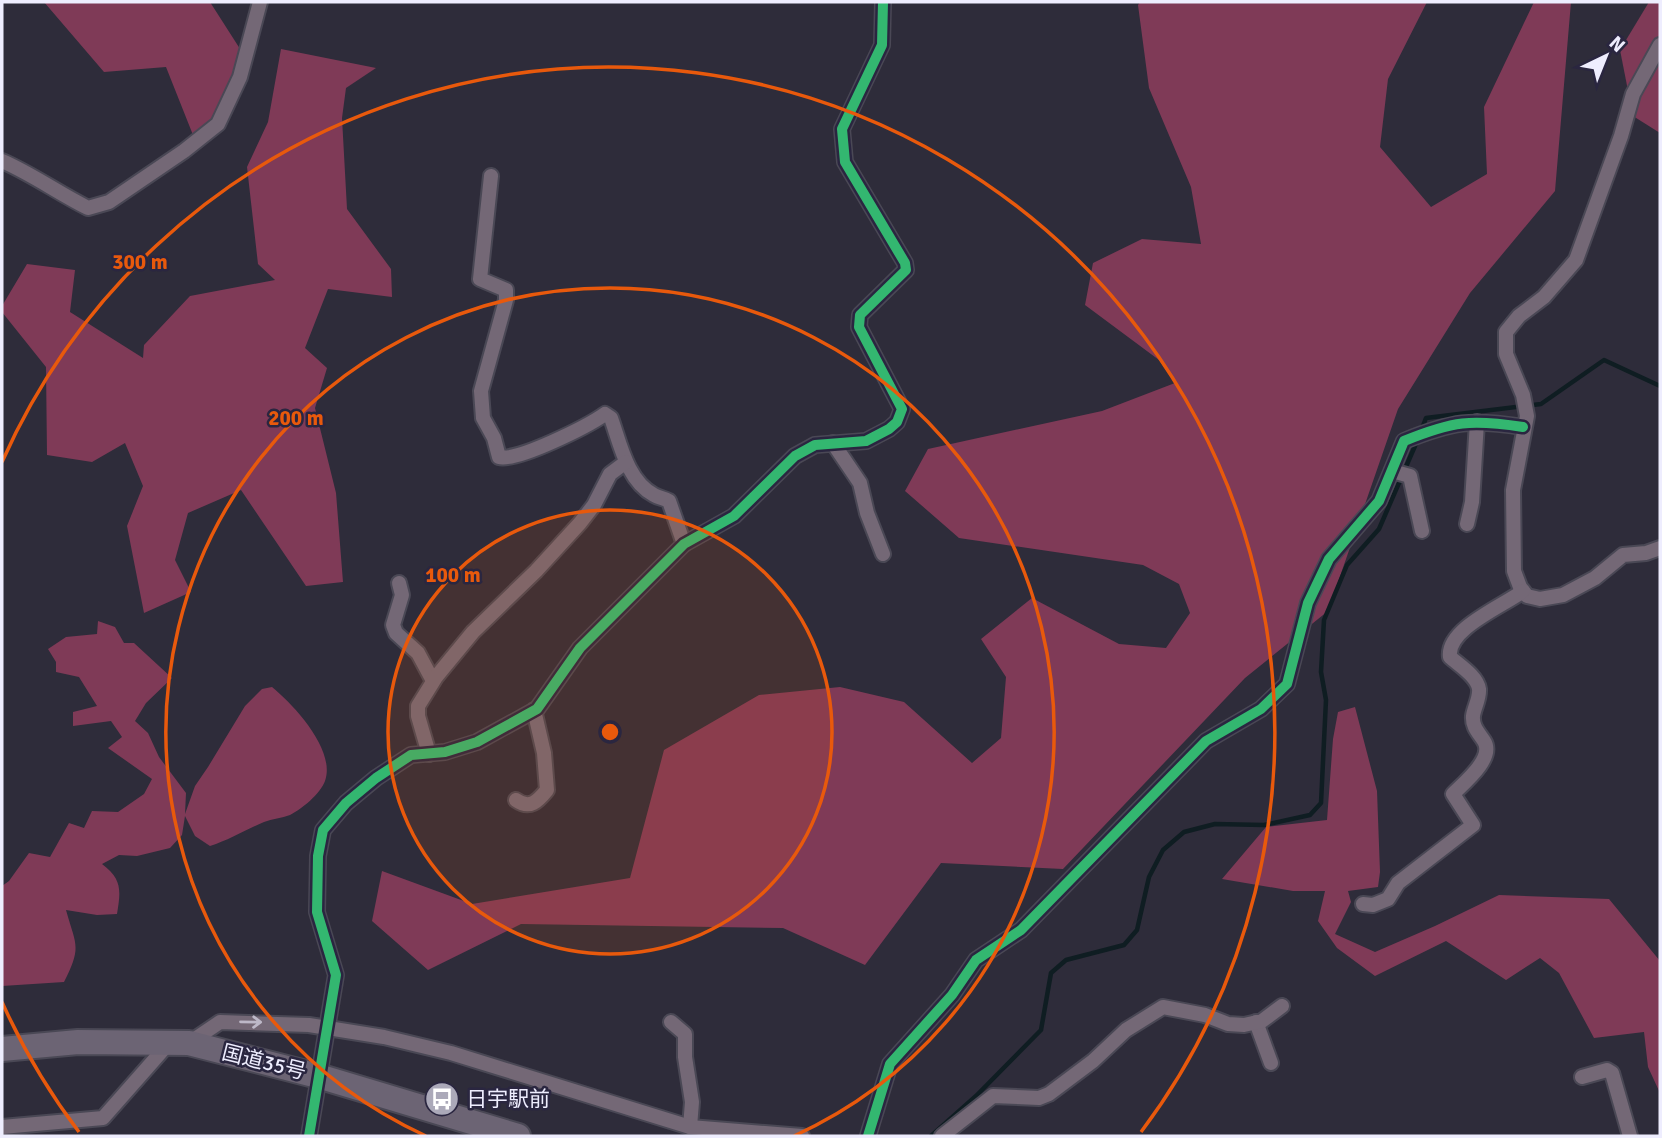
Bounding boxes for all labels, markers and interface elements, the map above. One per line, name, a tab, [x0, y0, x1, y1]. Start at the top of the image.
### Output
north arrow	[1571, 21, 1641, 91]
text: N	[1604, 31, 1630, 58]
text: 300 m	[112, 249, 168, 275]
text: 200 m	[268, 405, 324, 431]
text: 100 m	[425, 562, 481, 588]
centre of rings	[598, 720, 622, 744]
one-way arrow	[239, 1015, 262, 1029]
street label: 国道35号	[219, 1039, 309, 1085]
bus stop icon: 日宇駅前	[423, 1080, 461, 1118]
place label: 日宇駅前	[466, 1086, 550, 1112]

